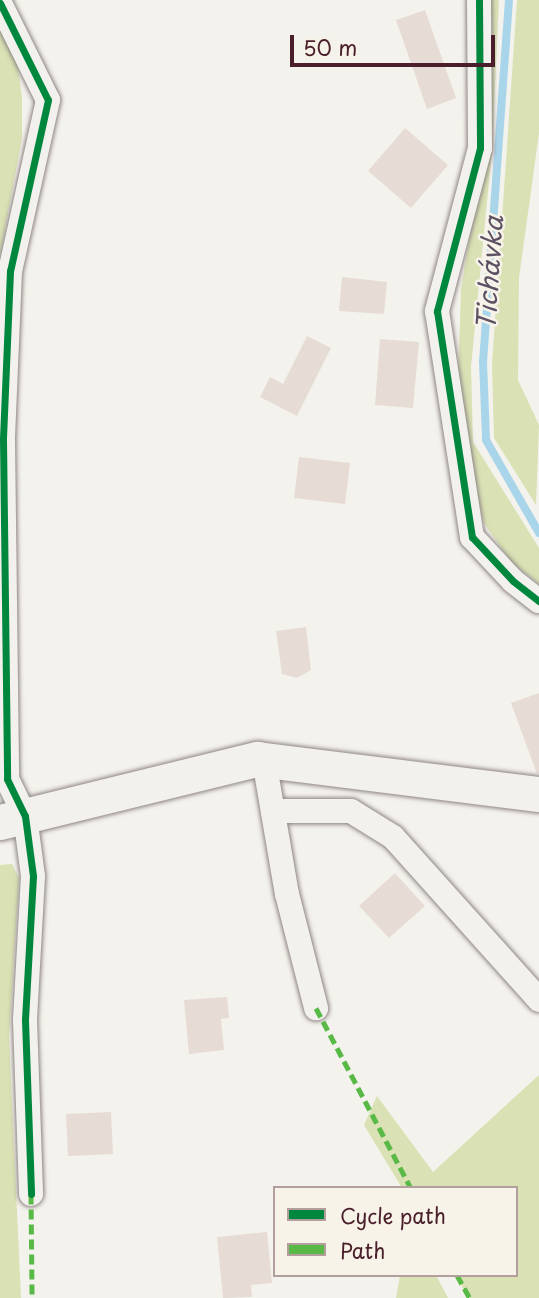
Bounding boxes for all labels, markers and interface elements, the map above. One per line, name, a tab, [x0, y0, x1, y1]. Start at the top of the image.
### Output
scale bar	[294, 21, 499, 65]
text: 50 m	[303, 31, 357, 63]
water label: Tichávka	[469, 215, 509, 331]
legend	[273, 1186, 518, 1277]
text: Cycle path	[340, 1199, 446, 1231]
text: Path	[340, 1234, 385, 1266]

